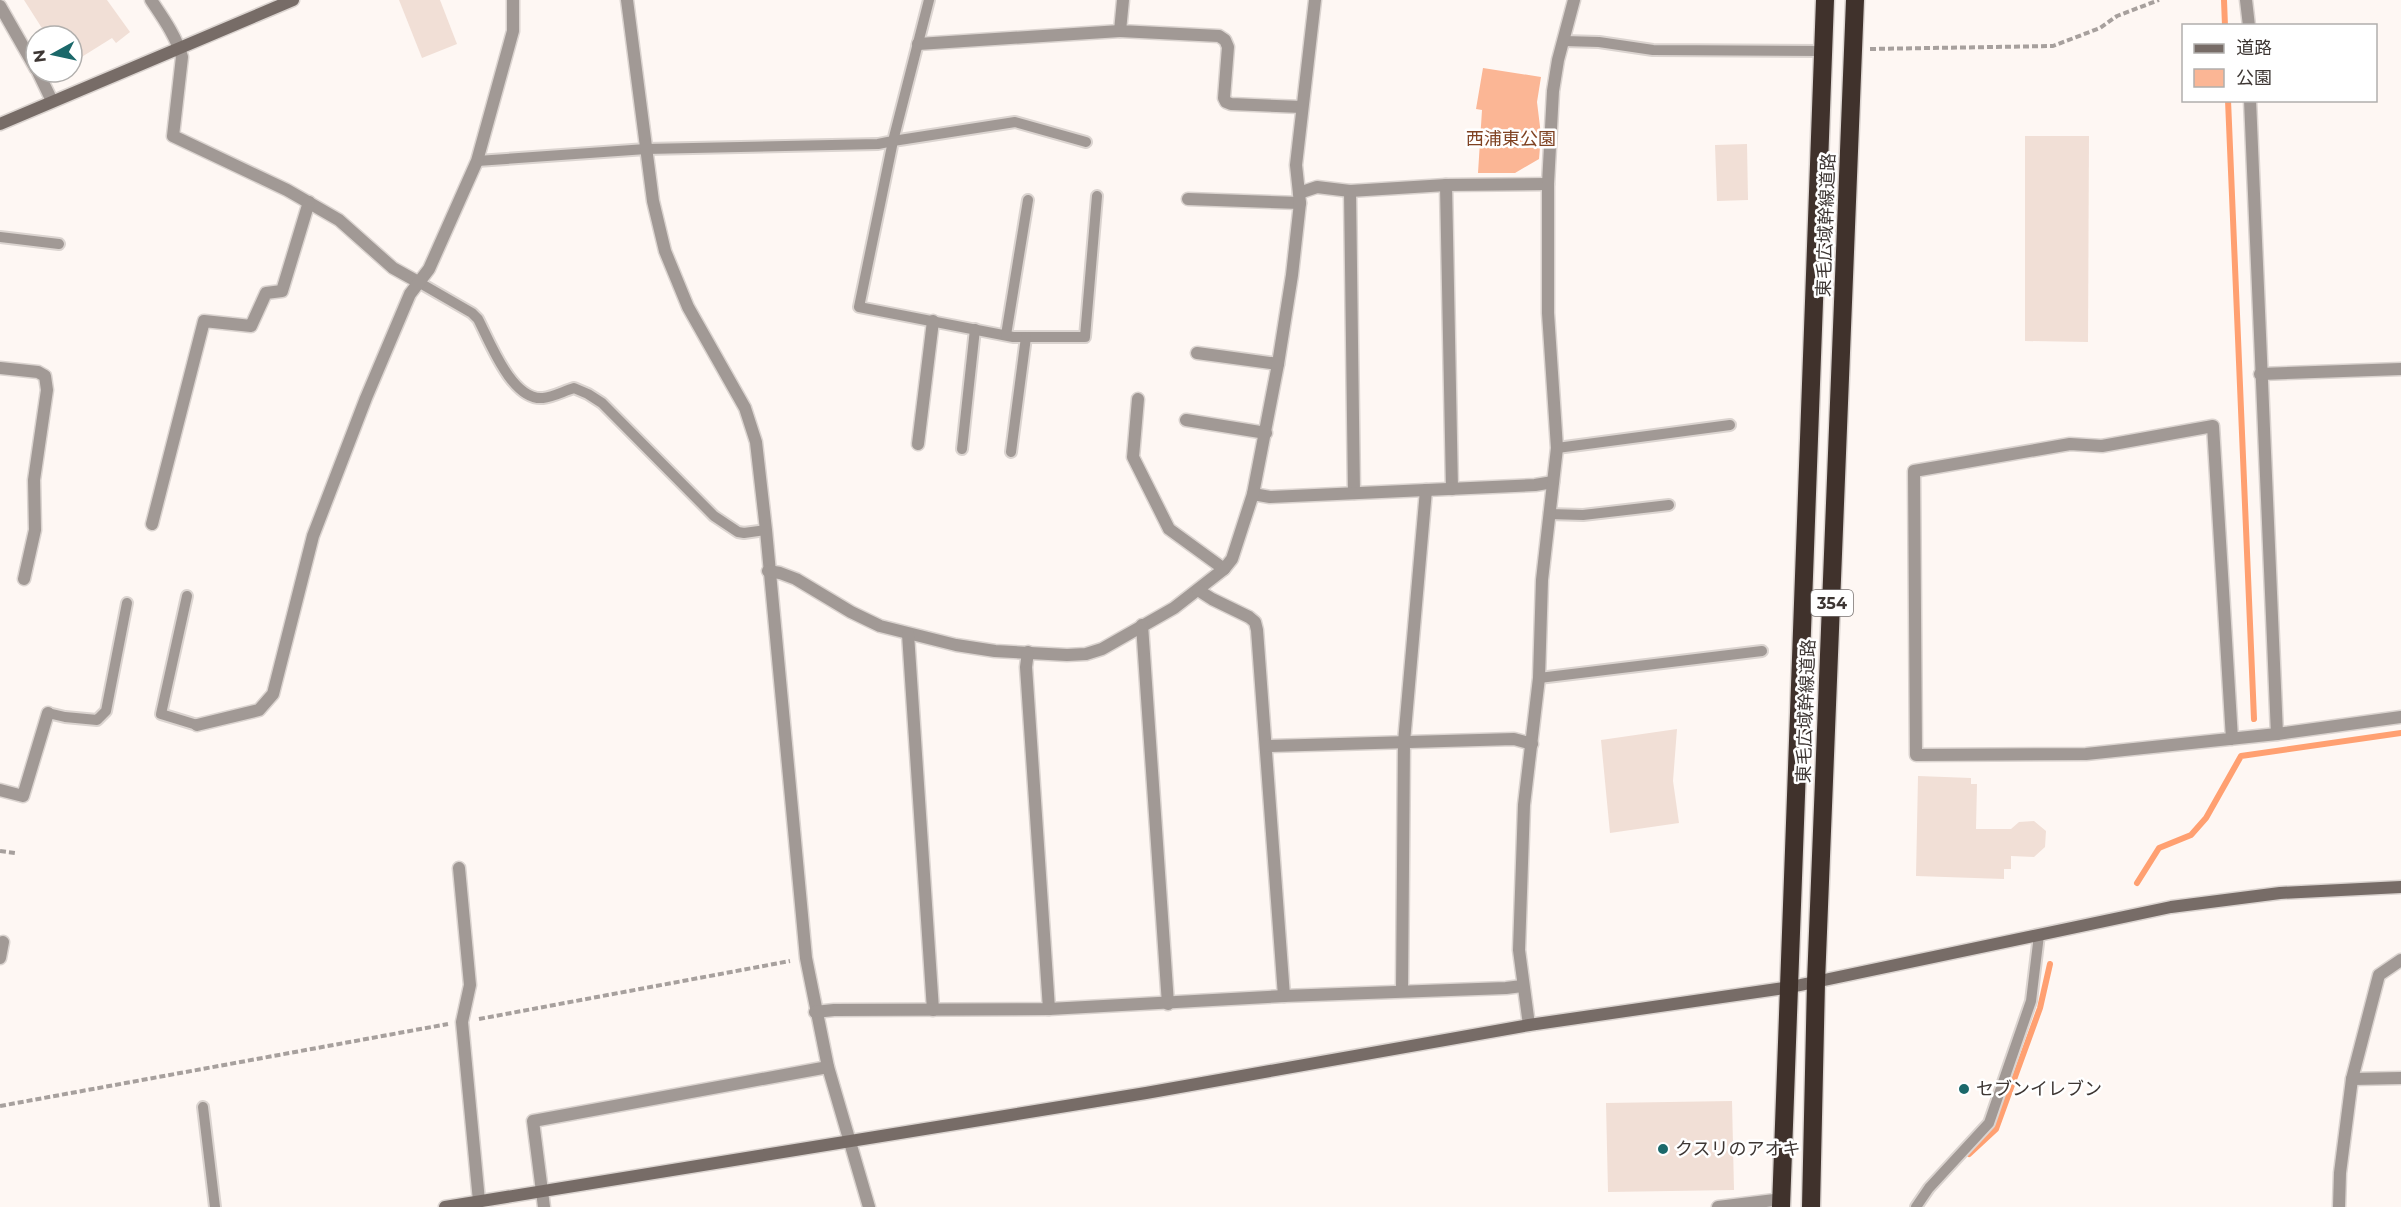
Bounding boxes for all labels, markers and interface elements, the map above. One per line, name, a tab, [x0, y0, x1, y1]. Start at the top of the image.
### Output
north arrow	[24, 24, 84, 84]
legend	[2182, 24, 2377, 102]
text: 道路	[2236, 37, 2272, 59]
text: N	[29, 48, 50, 64]
text: 公園	[2236, 67, 2272, 89]
park label: 西浦東公園	[1466, 128, 1556, 150]
street label: 東毛広域幹線道路	[1812, 153, 1840, 297]
road number: 354	[1811, 590, 1853, 616]
street label: 東毛広域幹線道路	[1792, 639, 1820, 783]
place label: セブンイレブン	[1976, 1078, 2102, 1100]
marker: セブンイレブン	[1957, 1082, 1971, 1096]
place label: クスリのアオキ	[1675, 1138, 1800, 1160]
marker: クスリのアオキ	[1656, 1142, 1670, 1156]

